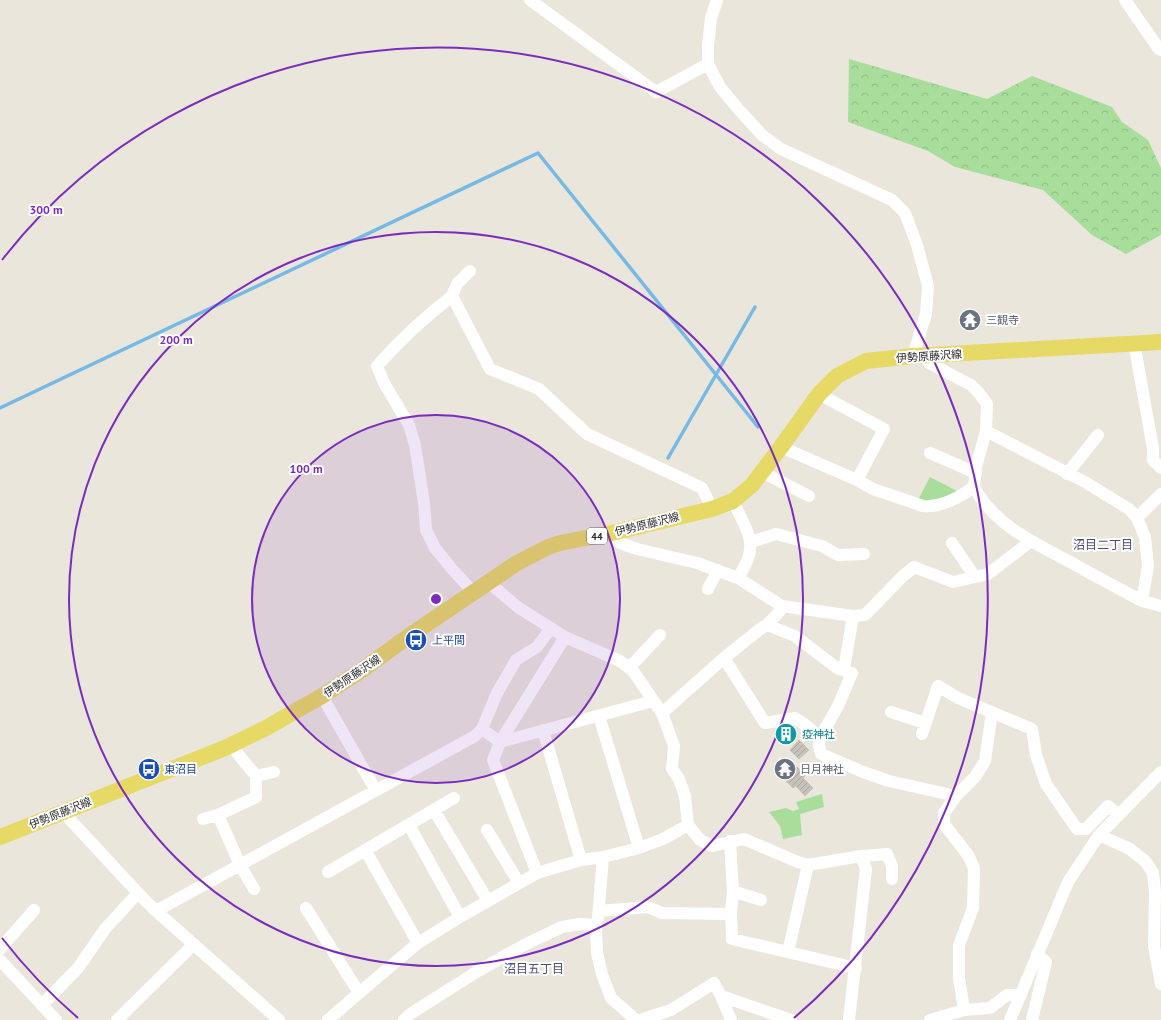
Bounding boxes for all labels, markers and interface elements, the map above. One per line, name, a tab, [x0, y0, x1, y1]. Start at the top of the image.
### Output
text: 300 m	[29, 202, 63, 217]
temple icon: 三観寺	[957, 307, 983, 333]
place label: 三観寺	[986, 313, 1019, 327]
text: 200 m	[159, 332, 193, 347]
street label: 伊勢原藤沢線	[896, 347, 962, 365]
text: 100 m	[289, 461, 323, 476]
street label: 伊勢原藤沢線	[613, 509, 681, 539]
road number: 44	[587, 528, 607, 544]
district label: 沼目二丁目	[1073, 537, 1133, 552]
centre of rings	[429, 592, 443, 606]
bus stop icon: 上平間	[403, 627, 429, 653]
place label: 上平間	[432, 633, 465, 647]
street label: 伊勢原藤沢線	[321, 652, 383, 700]
building icon: 疫神社	[773, 721, 799, 747]
place label: 疫神社	[802, 727, 835, 741]
bus stop icon: 東沼目	[136, 756, 162, 782]
temple icon: 日月神社	[772, 756, 798, 782]
place label: 東沼目	[164, 762, 197, 776]
place label: 日月神社	[800, 762, 844, 776]
street label: 伊勢原藤沢線	[27, 794, 93, 832]
district label: 沼目五丁目	[504, 961, 564, 976]

